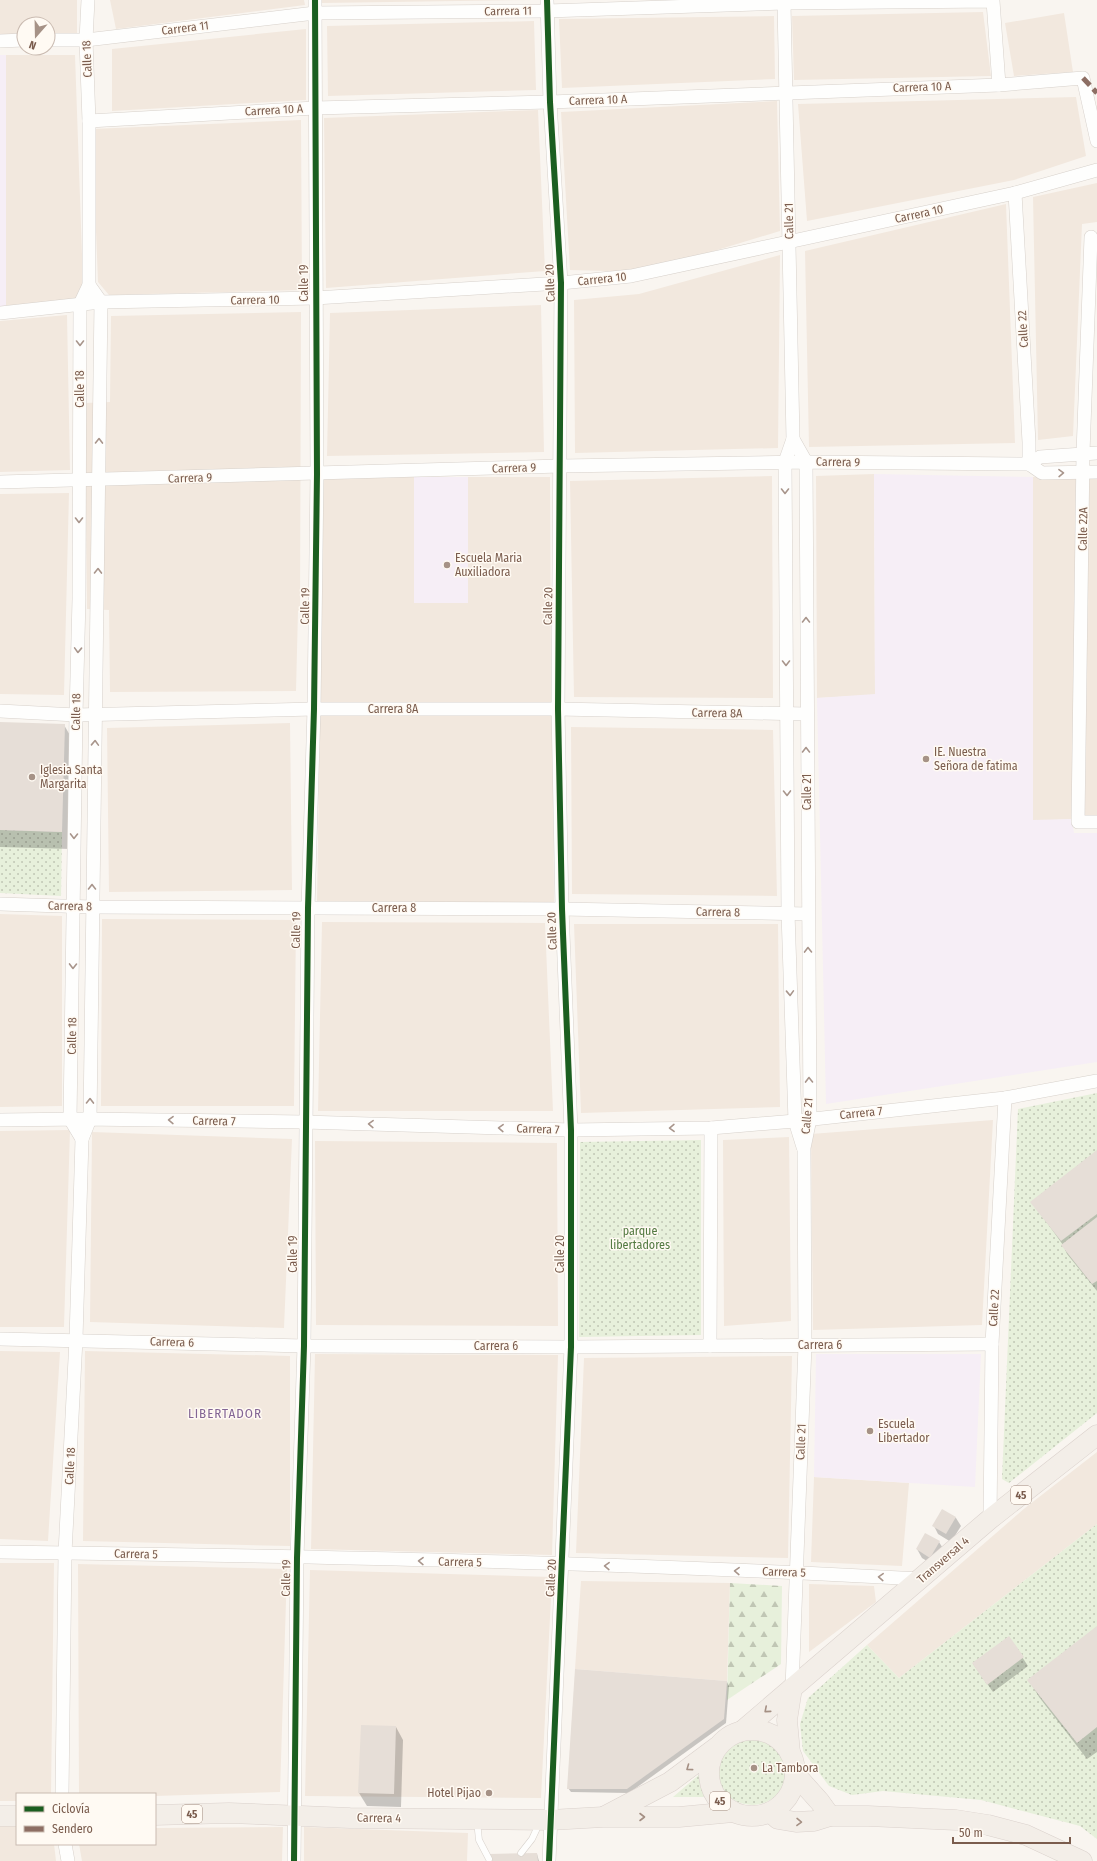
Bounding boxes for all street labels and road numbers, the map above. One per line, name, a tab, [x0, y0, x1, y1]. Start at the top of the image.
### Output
street label: Carrera 11	[484, 4, 532, 18]
street label: Carrera 11	[161, 18, 209, 38]
street label: Calle 18	[79, 40, 95, 78]
street label: Carrera 10 A	[893, 79, 952, 95]
street label: Carrera 10 A	[569, 92, 628, 108]
street label: Carrera 10 A	[244, 101, 304, 119]
street label: Carrera 10	[893, 202, 945, 226]
street label: Calle 21	[782, 203, 796, 239]
street label: Calle 19	[297, 264, 311, 302]
street label: Calle 20	[542, 264, 558, 302]
street label: Carrera 10	[577, 269, 627, 289]
street label: Carrera 10	[230, 293, 280, 307]
street label: Calle 22	[1015, 310, 1031, 348]
street label: Calle 18	[73, 370, 87, 408]
street label: Carrera 9	[816, 455, 860, 469]
street label: Carrera 9	[492, 460, 536, 476]
street label: Carrera 9	[168, 470, 212, 486]
street label: Calle 22A	[1076, 506, 1090, 551]
street label: Calle 19	[298, 587, 312, 625]
street label: Calle 20	[541, 587, 555, 625]
street label: Calle 18	[69, 693, 83, 731]
street label: Carrera 8A	[368, 702, 419, 716]
street label: Carrera 8A	[692, 706, 743, 720]
street label: Calle 21	[800, 774, 814, 810]
street label: Carrera 8	[48, 899, 92, 913]
street label: Carrera 8	[372, 901, 416, 915]
street label: Carrera 8	[696, 905, 740, 919]
street label: Calle 19	[289, 911, 303, 949]
street label: Calle 20	[544, 912, 560, 950]
street label: Calle 18	[65, 1017, 79, 1055]
street label: Calle 21	[798, 1097, 816, 1135]
street label: Carrera 7	[839, 1104, 883, 1122]
street label: Carrera 7	[192, 1114, 236, 1128]
street label: Carrera 7	[516, 1121, 560, 1137]
street label: Calle 19	[286, 1235, 300, 1273]
street label: Calle 20	[553, 1235, 567, 1273]
street label: Calle 22	[986, 1289, 1002, 1327]
street label: Carrera 6	[150, 1334, 194, 1350]
street label: Carrera 6	[798, 1338, 842, 1352]
street label: Carrera 6	[474, 1339, 518, 1353]
street label: Calle 21	[793, 1424, 809, 1460]
street label: Calle 18	[62, 1447, 78, 1485]
road number: 45	[1011, 1486, 1031, 1504]
street label: Transversal 4	[914, 1534, 972, 1586]
street label: Carrera 5	[114, 1547, 159, 1561]
street label: Carrera 5	[438, 1555, 483, 1569]
street label: Calle 19	[279, 1559, 293, 1597]
street label: Calle 20	[543, 1559, 559, 1597]
street label: Carrera 5	[762, 1564, 807, 1580]
road number: 45	[710, 1792, 730, 1810]
road number: 45	[182, 1805, 202, 1823]
street label: Carrera 4	[357, 1811, 401, 1825]

